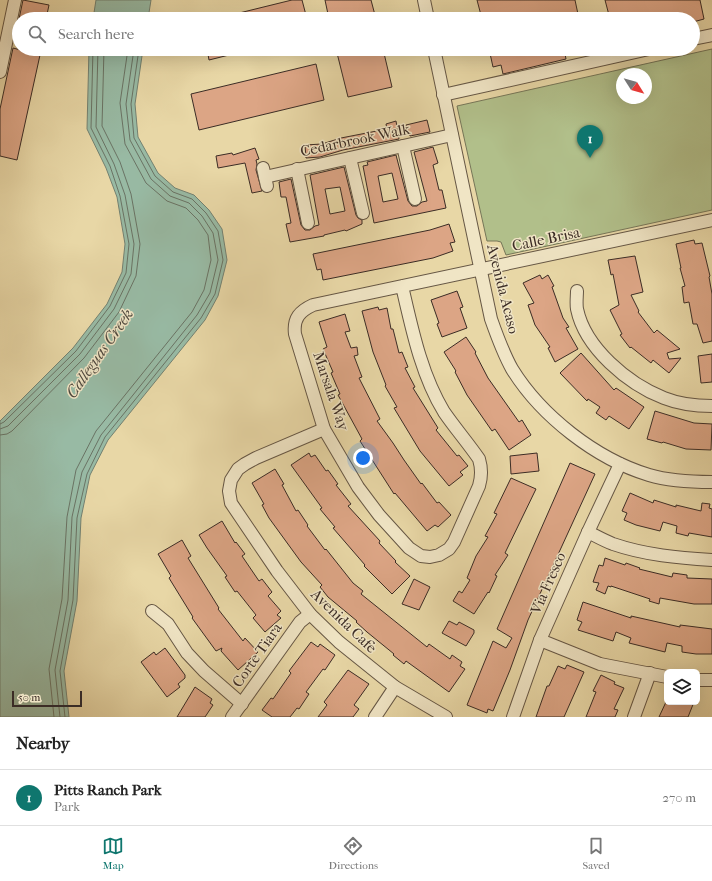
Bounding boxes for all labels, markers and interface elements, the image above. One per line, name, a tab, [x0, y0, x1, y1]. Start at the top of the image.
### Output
search box	[12, 12, 700, 56]
icon: search	[26, 23, 48, 45]
text: Search here	[58, 25, 134, 43]
north arrow	[616, 68, 652, 104]
street label: Cedarbrook Walk	[299, 120, 412, 160]
pin: 1	[577, 125, 603, 158]
street label: Calle Brisa	[510, 223, 583, 255]
street label: Avenida Acaso	[483, 241, 523, 336]
water label: Calleguas Creek	[62, 305, 137, 402]
street label: Marsala Way	[309, 349, 353, 434]
your location	[353, 448, 373, 468]
street label: Via Fresco	[526, 549, 570, 618]
street label: Avenida Cafe	[307, 584, 381, 657]
street label: Corte Tiara	[228, 618, 286, 691]
map controls	[664, 669, 700, 705]
button: layers	[664, 669, 700, 705]
scale bar	[12, 689, 82, 708]
text: 50 m	[18, 691, 40, 704]
text: Nearby	[16, 733, 70, 753]
text: Pitts Ranch Park	[54, 781, 162, 799]
text: 1	[27, 790, 31, 805]
text: 270 m	[662, 790, 696, 805]
text: Park	[54, 799, 80, 814]
tab: Map	[102, 835, 124, 872]
tab: Directions	[329, 835, 378, 872]
tab: Saved	[582, 835, 610, 872]

